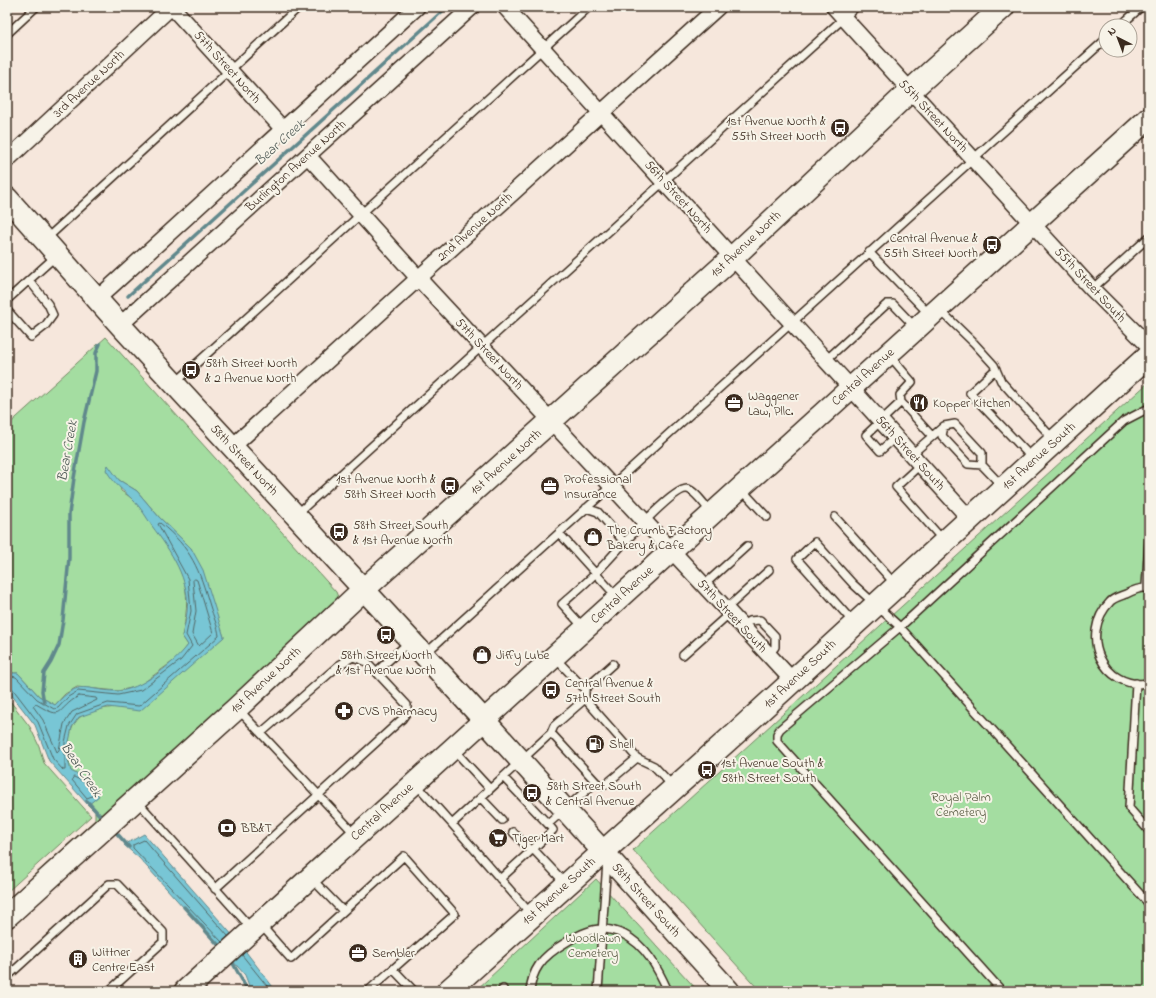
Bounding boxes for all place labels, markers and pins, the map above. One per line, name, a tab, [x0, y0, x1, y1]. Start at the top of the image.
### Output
place label: 1st Avenue North & 55th Street North	[726, 112, 826, 146]
bus stop icon: 1st Avenue North & 55th Street North	[829, 117, 851, 139]
place label: Central Avenue & 55th Street North	[883, 229, 978, 263]
bus stop icon: Central Avenue & 55th Street North	[981, 234, 1003, 256]
place label: 58th Street North & 2 Avenue North	[205, 354, 297, 388]
bus stop icon: 58th Street North & 2 Avenue North	[180, 359, 202, 381]
place label: Waggener Law, Pllc.	[748, 387, 800, 421]
office icon: Waggener Law, Pllc.	[723, 392, 745, 414]
restaurant icon: Kopper Kitchen	[908, 392, 930, 414]
place label: Kopper Kitchen	[933, 394, 1011, 413]
place label: 1st Avenue North & 58th Street North	[336, 470, 436, 504]
place label: Professional Insurance	[564, 470, 631, 504]
bus stop icon: 1st Avenue North & 58th Street North	[439, 475, 461, 497]
office icon: Professional Insurance	[539, 475, 561, 497]
place label: 58th Street South & 1st Avenue North	[353, 516, 453, 550]
bus stop icon: 58th Street South & 1st Avenue North	[328, 521, 350, 543]
place label: The Crumb Factory Bakery & Cafe	[606, 521, 712, 556]
shop icon: The Crumb Factory Bakery & Cafe	[582, 526, 604, 548]
bus stop icon: 58th Street North & 1st Avenue North	[375, 624, 397, 646]
shop icon: Jiffy Lube	[471, 644, 493, 666]
place label: 58th Street North & 1st Avenue North	[336, 646, 436, 680]
place label: Jiffy Lube	[496, 646, 550, 666]
place label: Central Avenue & 57th Street South	[565, 674, 661, 708]
bus stop icon: Central Avenue & 57th Street South	[540, 679, 562, 701]
pharmacy icon: CVS Pharmacy	[333, 700, 355, 722]
place label: CVS Pharmacy	[358, 702, 437, 722]
fuel station icon: Shell	[584, 733, 606, 755]
place label: Shell	[609, 735, 634, 754]
place label: 1st Avenue South & 58th Street South	[721, 754, 824, 788]
bus stop icon: 1st Avenue South & 58th Street South	[696, 759, 718, 781]
place label: 58th Street South & Central Avenue	[546, 777, 641, 811]
bus stop icon: 58th Street South & Central Avenue	[521, 782, 543, 804]
bank icon: BB&T	[216, 817, 238, 839]
place label: BB&T	[240, 819, 272, 838]
supermarket icon: Tiger Mart	[487, 827, 509, 849]
place label: Tiger Mart	[512, 829, 565, 849]
office icon: Sembler	[347, 942, 369, 964]
place label: Wittner Centre East	[92, 943, 155, 977]
place label: Sembler	[372, 944, 416, 963]
building icon: Wittner Centre East	[67, 948, 89, 970]

